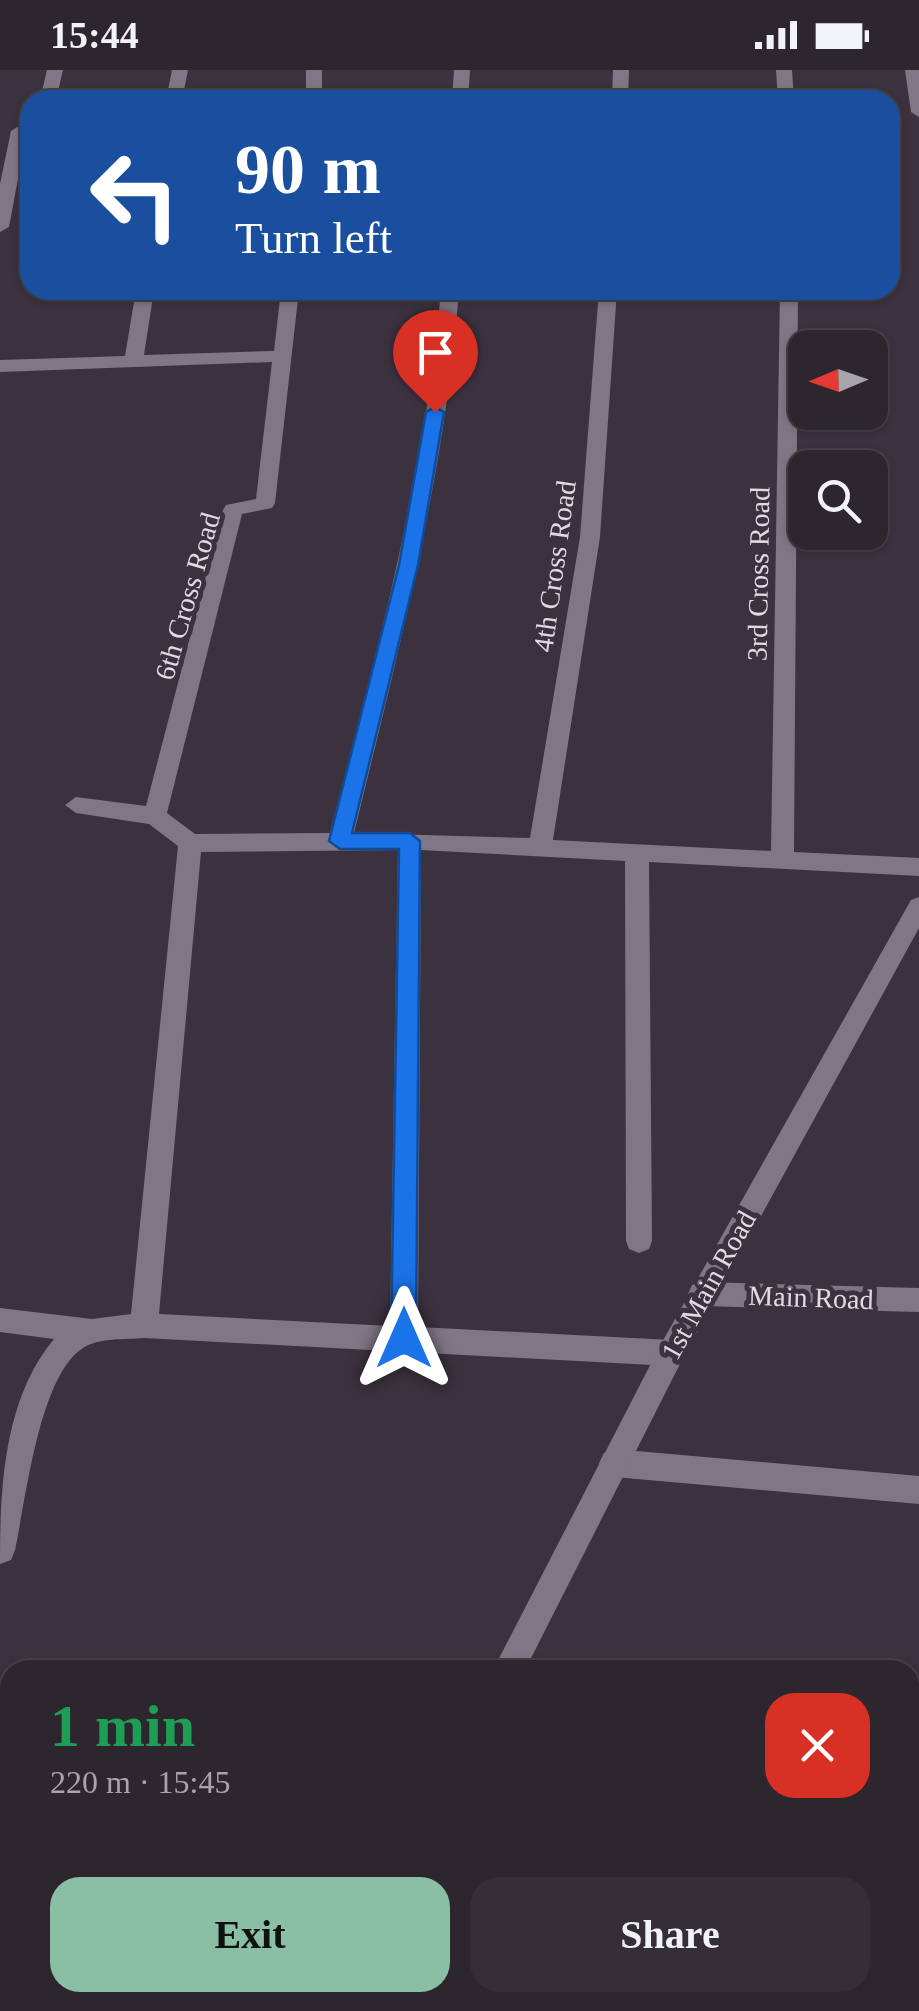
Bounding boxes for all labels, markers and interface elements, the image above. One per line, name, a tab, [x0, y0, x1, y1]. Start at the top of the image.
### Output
text: 15:44	[50, 14, 139, 56]
icon: left	[70, 130, 200, 260]
text: 90 m	[235, 131, 381, 208]
text: Turn left	[235, 213, 392, 263]
pin	[393, 310, 478, 413]
icon: arrive	[408, 325, 463, 380]
north arrow	[788, 330, 888, 430]
map controls	[788, 330, 888, 550]
button: search	[788, 450, 888, 550]
street label: 4th Cross Road	[527, 478, 582, 654]
street label: 3rd Cross Road	[741, 487, 776, 661]
street label: 6th Cross Road	[149, 509, 226, 683]
street label: 1st Main Road	[655, 1206, 762, 1365]
street label: Main Road	[748, 1280, 874, 1315]
position arrow	[352, 1286, 456, 1390]
text: 1 min	[50, 1693, 195, 1759]
button: close	[765, 1693, 870, 1798]
text: 220 m · 15:45	[50, 1764, 230, 1800]
button: Exit	[50, 1877, 450, 1992]
button: Share	[470, 1877, 870, 1992]

